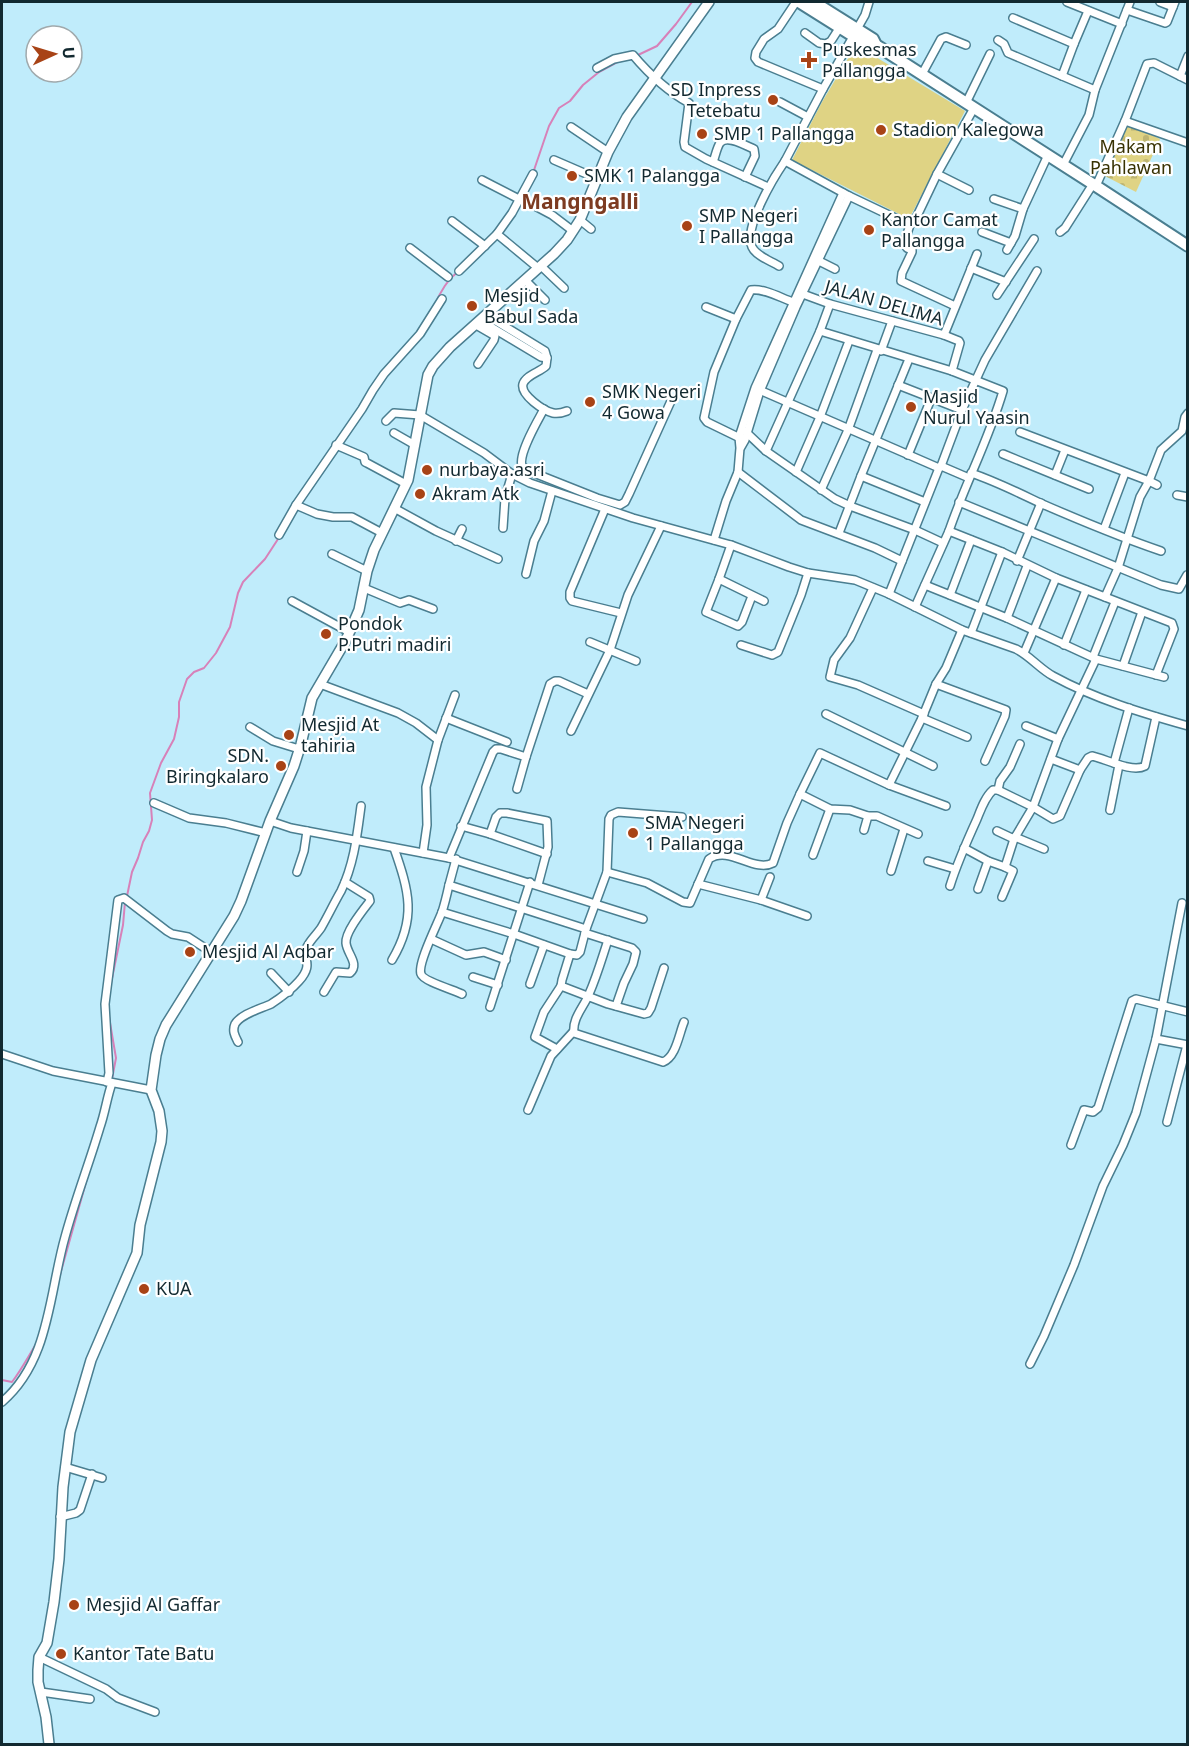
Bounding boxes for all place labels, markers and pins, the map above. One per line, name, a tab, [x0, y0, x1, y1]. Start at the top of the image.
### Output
place label: Puskesmas Pallangga	[822, 37, 917, 82]
marker: Puskesmas Pallangga	[800, 51, 818, 69]
place label: SD Inpress Tetebatu	[671, 77, 761, 122]
marker: SD Inpress Tetebatu	[766, 93, 780, 107]
place label: Stadion Kalegowa	[893, 117, 1044, 141]
place label: SMP 1 Pallangga	[714, 121, 855, 145]
marker: Stadion Kalegowa	[874, 123, 888, 137]
marker: SMP 1 Pallangga	[695, 127, 709, 141]
place label: SMK 1 Palangga	[584, 163, 720, 187]
marker: SMK 1 Palangga	[565, 169, 579, 183]
place label: SMP Negeri I Pallangga	[699, 203, 798, 248]
place label: Kantor Camat Pallangga	[881, 207, 998, 252]
marker: SMP Negeri I Pallangga	[680, 219, 694, 233]
marker: Kantor Camat Pallangga	[862, 223, 876, 237]
place label: Mesjid Babul Sada	[484, 283, 578, 328]
marker: Mesjid Babul Sada	[465, 299, 479, 313]
place label: SMK Negeri 4 Gowa	[602, 379, 701, 424]
place label: Masjid Nurul Yaasin	[923, 384, 1030, 429]
marker: SMK Negeri 4 Gowa	[583, 395, 597, 409]
marker: Masjid Nurul Yaasin	[904, 400, 918, 414]
place label: nurbaya.asri	[439, 457, 545, 481]
marker: nurbaya.asri	[420, 463, 434, 477]
place label: Akram Atk	[432, 481, 520, 505]
marker: Akram Atk	[413, 487, 427, 501]
place label: Pondok P.Putri madiri	[338, 611, 451, 656]
marker: Pondok P.Putri madiri	[319, 627, 333, 641]
place label: Mesjid At tahiria	[301, 712, 380, 757]
marker: Mesjid At tahiria	[282, 728, 296, 742]
place label: SDN. Biringkalaro	[166, 743, 269, 788]
marker: SDN. Biringkalaro	[274, 759, 288, 773]
place label: SMA Negeri 1 Pallangga	[645, 810, 745, 855]
marker: SMA Negeri 1 Pallangga	[626, 826, 640, 840]
place label: Mesjid Al Aqbar	[202, 939, 335, 963]
marker: Mesjid Al Aqbar	[183, 945, 197, 959]
place label: KUA	[156, 1276, 192, 1300]
marker: KUA	[137, 1282, 151, 1296]
place label: Mesjid Al Gaffar	[86, 1592, 221, 1616]
marker: Mesjid Al Gaffar	[67, 1598, 81, 1612]
place label: Kantor Tate Batu	[73, 1641, 214, 1665]
marker: Kantor Tate Batu	[54, 1647, 68, 1661]

